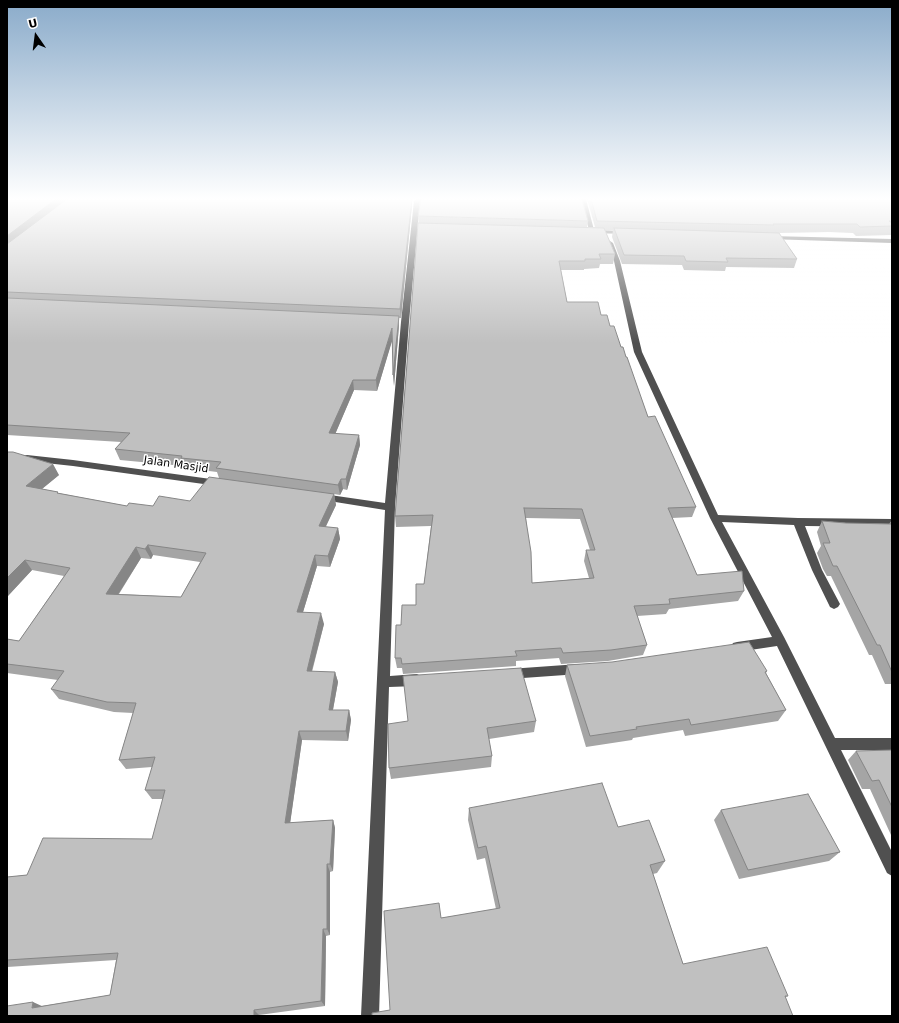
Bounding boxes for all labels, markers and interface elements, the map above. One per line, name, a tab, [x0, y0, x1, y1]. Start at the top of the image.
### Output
north arrow	[16, 16, 56, 56]
text: U	[27, 16, 39, 31]
street label: Jalan Masjid	[143, 454, 209, 476]

